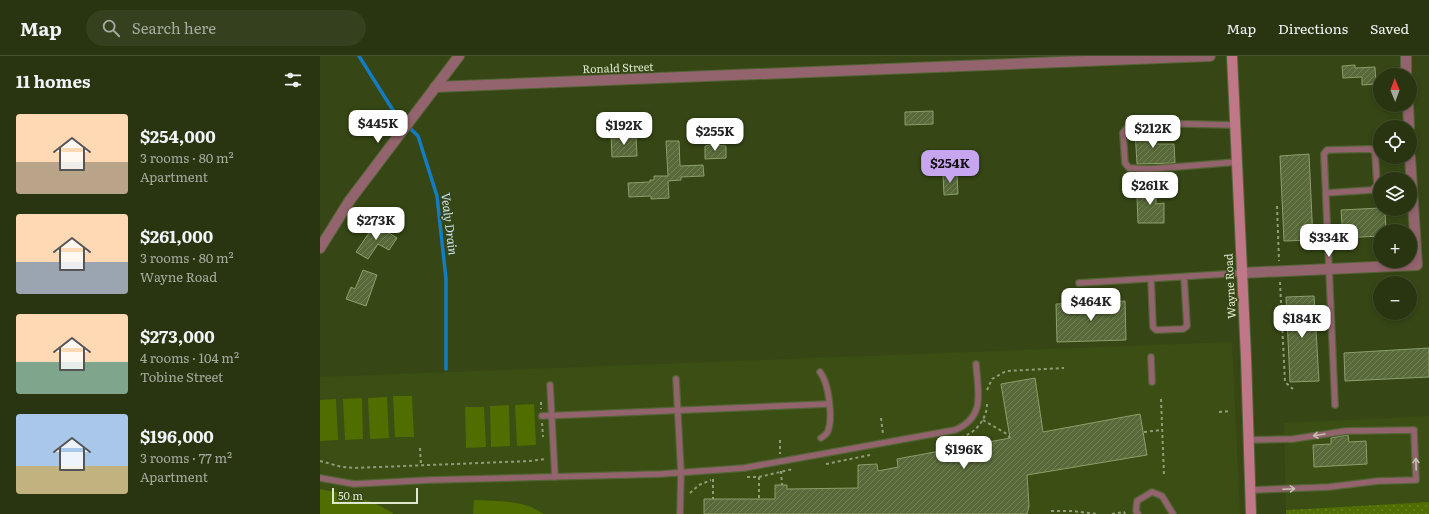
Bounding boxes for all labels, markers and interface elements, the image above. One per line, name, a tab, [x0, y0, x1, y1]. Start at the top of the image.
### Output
search box	[86, 10, 366, 46]
text: Map	[20, 14, 62, 42]
text: Search here	[132, 16, 216, 39]
icon: search	[100, 17, 122, 39]
text: Map	[1226, 18, 1256, 38]
text: Directions	[1278, 18, 1348, 38]
text: Saved	[1370, 18, 1409, 38]
street label: Ronald Street	[582, 58, 654, 76]
text: 11 homes	[16, 68, 90, 93]
north arrow	[1373, 68, 1417, 112]
map controls	[1373, 68, 1417, 320]
icon: filters	[282, 69, 304, 91]
pin: $445K	[350, 110, 406, 144]
pin: $192K	[596, 112, 652, 146]
text: $445K	[358, 113, 398, 132]
text: $192K	[605, 115, 643, 134]
pin: $212K	[1125, 115, 1181, 149]
pin: $255K	[687, 118, 743, 152]
text: $212K	[1134, 118, 1172, 137]
button: locate	[1373, 120, 1417, 164]
text: $255K	[695, 121, 735, 140]
text: $254,000	[140, 123, 216, 148]
icon: home	[48, 130, 96, 178]
text: 3 rooms · 80 m²	[140, 148, 234, 167]
pin: $254K	[922, 150, 978, 184]
text: $254K	[930, 153, 970, 172]
text: Apartment	[140, 167, 208, 186]
pin: $261K	[1122, 172, 1178, 206]
button: layers	[1373, 172, 1417, 216]
text: $261K	[1131, 175, 1169, 194]
water label: Vealy Drain	[437, 192, 463, 256]
pin: $273K	[348, 207, 404, 241]
text: $273K	[357, 210, 396, 229]
text: $261,000	[140, 223, 213, 248]
pin: $334K	[1301, 224, 1357, 258]
button: +	[1373, 224, 1417, 268]
text: $334K	[1309, 227, 1349, 246]
icon: home	[48, 230, 96, 278]
text: 3 rooms · 80 m²	[140, 248, 234, 267]
street label: Wayne Road	[1219, 253, 1239, 319]
text: Wayne Road	[140, 267, 217, 286]
button: −	[1373, 276, 1417, 320]
pin: $464K	[1063, 288, 1119, 322]
text: $464K	[1070, 291, 1112, 310]
pin: $184K	[1274, 305, 1330, 339]
text: $184K	[1283, 308, 1321, 327]
text: $273,000	[140, 323, 215, 348]
icon: home	[48, 330, 96, 378]
text: 4 rooms · 104 m²	[140, 348, 239, 367]
text: Tobine Street	[140, 367, 223, 386]
text: $196,000	[140, 423, 214, 448]
icon: home	[48, 430, 96, 478]
one-way arrow	[1313, 431, 1326, 439]
pin: $196K	[936, 436, 992, 470]
text: $196K	[945, 439, 983, 458]
text: 3 rooms · 77 m²	[140, 448, 232, 467]
one-way arrow	[1412, 458, 1419, 471]
text: Apartment	[140, 467, 208, 486]
one-way arrow	[1282, 485, 1295, 492]
scale bar	[332, 486, 418, 505]
text: 50 m	[338, 487, 363, 503]

